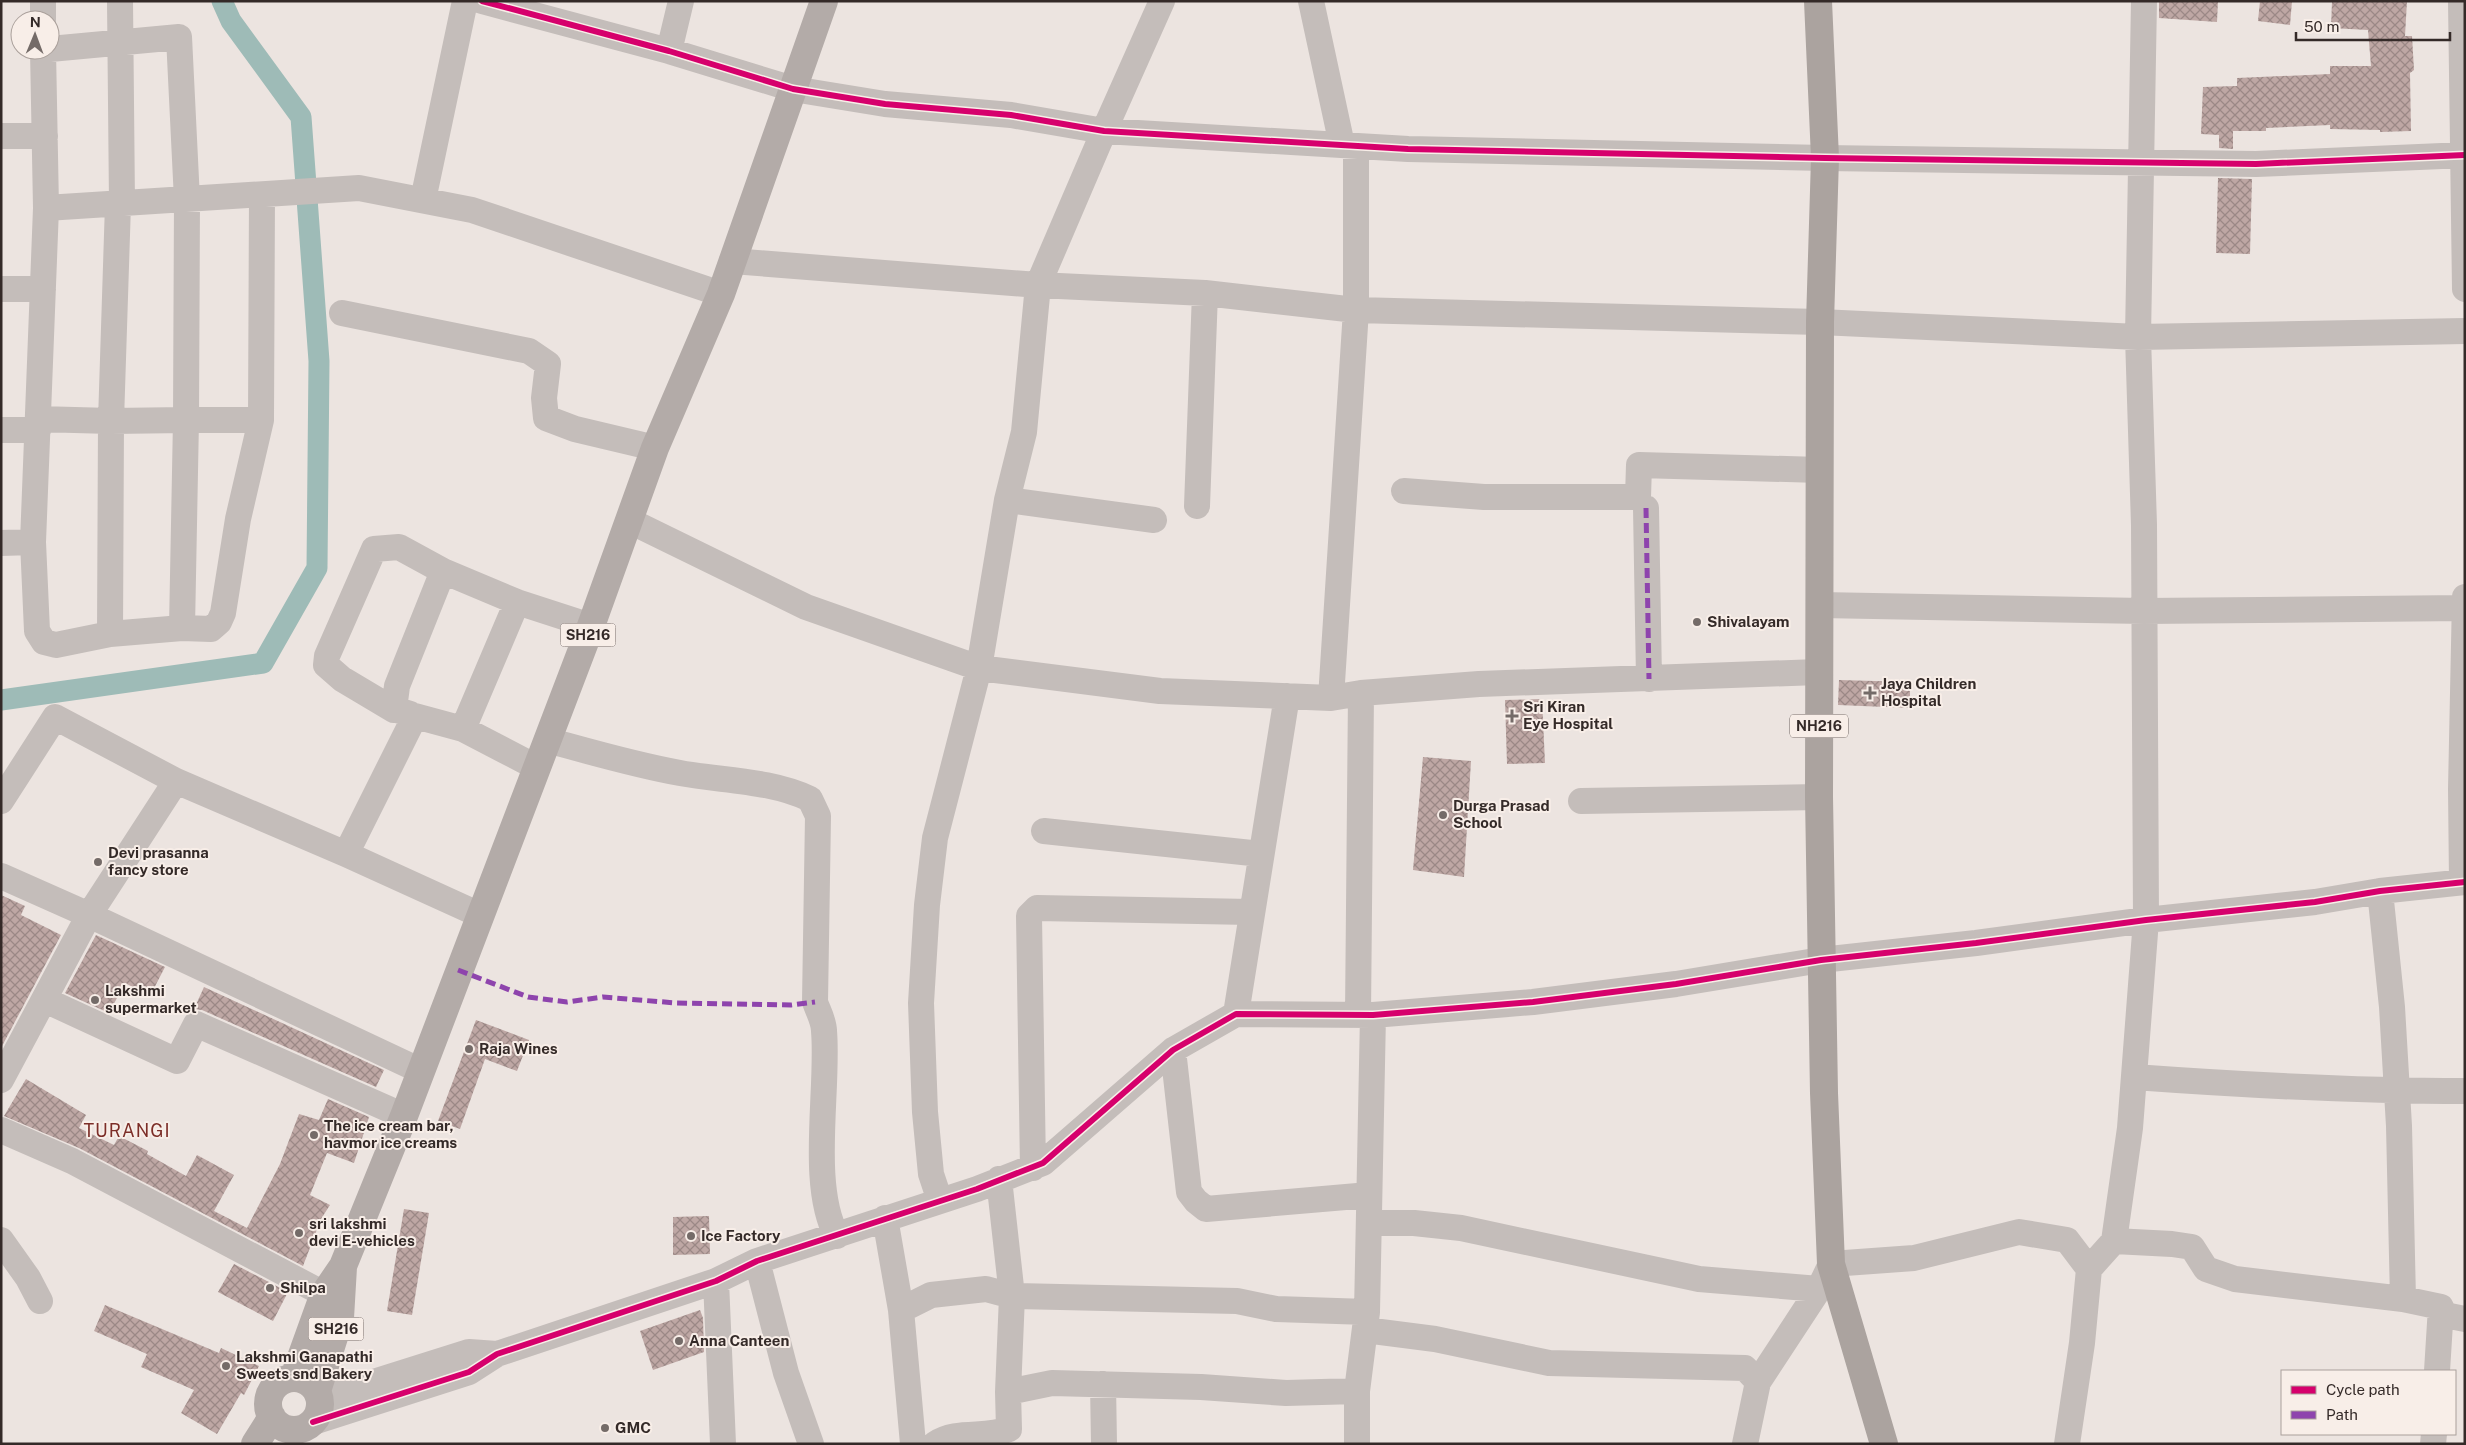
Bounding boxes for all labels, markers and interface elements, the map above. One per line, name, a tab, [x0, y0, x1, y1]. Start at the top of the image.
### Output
north arrow	[10, 10, 60, 60]
scale bar	[2296, 10, 2450, 42]
text: N	[30, 14, 41, 30]
text: 50 m	[2304, 18, 2339, 35]
place label: Shivalayam	[1707, 613, 1789, 630]
marker: Shivalayam	[1691, 616, 1703, 628]
road number: SH216	[560, 624, 616, 646]
place label: Jaya Children Hospital	[1881, 675, 1976, 709]
marker: Jaya Children Hospital	[1863, 686, 1877, 700]
place label: Sri Kiran Eye Hospital	[1523, 698, 1613, 732]
marker: Sri Kiran Eye Hospital	[1505, 709, 1519, 723]
road number: NH216	[1790, 714, 1848, 738]
place label: Durga Prasad School	[1453, 797, 1550, 831]
marker: Durga Prasad School	[1437, 809, 1449, 821]
place label: Devi prasanna fancy store	[108, 844, 209, 878]
marker: Devi prasanna fancy store	[92, 856, 104, 868]
place label: Lakshmi supermarket	[105, 982, 197, 1016]
marker: Lakshmi supermarket	[89, 994, 101, 1006]
place label: Raja Wines	[479, 1040, 558, 1057]
marker: Raja Wines	[463, 1043, 475, 1055]
place label: The ice cream bar, havmor ice creams	[324, 1117, 457, 1151]
district label: TURANGI	[83, 1120, 171, 1141]
marker: The ice cream bar, havmor ice creams	[308, 1129, 320, 1141]
place label: sri lakshmi devi E-vehicles	[309, 1215, 415, 1249]
marker: sri lakshmi devi E-vehicles	[293, 1227, 305, 1239]
place label: Ice Factory	[701, 1227, 781, 1244]
marker: Ice Factory	[685, 1230, 697, 1242]
place label: Shilpa	[280, 1279, 326, 1296]
marker: Shilpa	[264, 1282, 276, 1294]
road number: SH216	[308, 1318, 364, 1340]
place label: Anna Canteen	[689, 1332, 789, 1349]
marker: Anna Canteen	[673, 1335, 685, 1347]
place label: Lakshmi Ganapathi Sweets snd Bakery	[236, 1348, 373, 1382]
marker: Lakshmi Ganapathi Sweets snd Bakery	[220, 1360, 232, 1372]
legend	[2281, 1370, 2456, 1435]
text: Cycle path	[2326, 1381, 2400, 1398]
text: Path	[2326, 1406, 2358, 1423]
place label: GMC	[615, 1419, 651, 1436]
marker: GMC	[599, 1422, 611, 1434]

